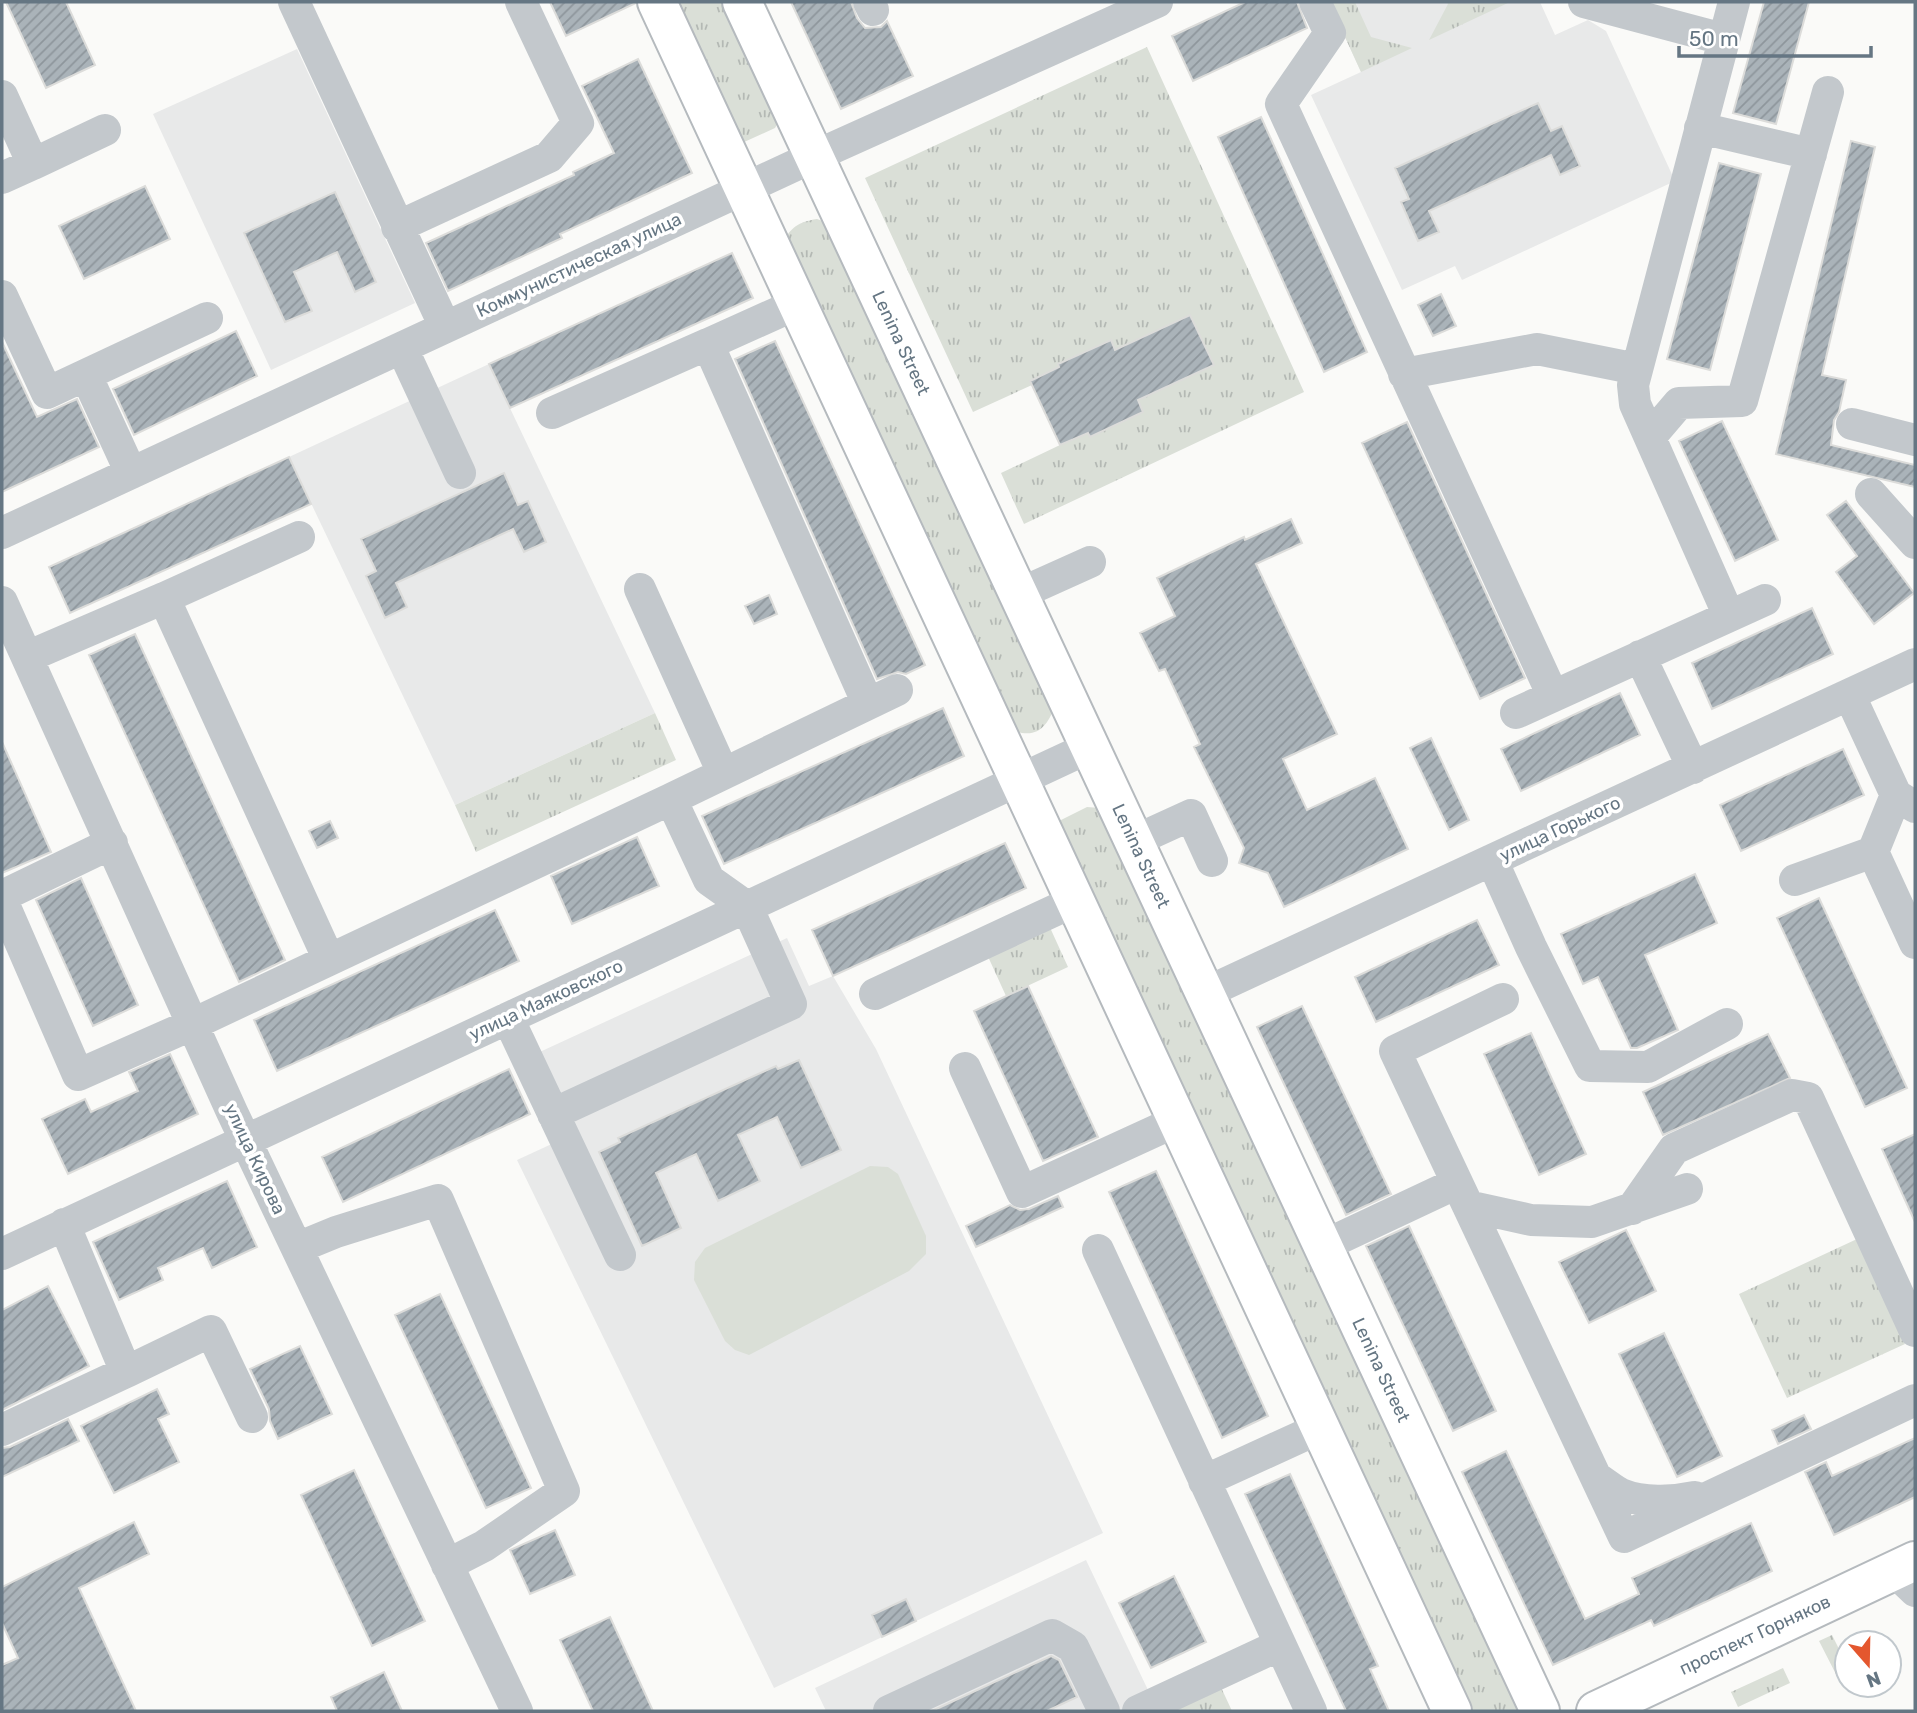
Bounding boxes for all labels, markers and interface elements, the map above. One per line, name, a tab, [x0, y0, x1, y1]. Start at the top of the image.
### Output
scale bar	[1679, 14, 1871, 58]
text: 50 m	[1689, 26, 1739, 51]
street label: Коммунистическая улица	[473, 208, 685, 322]
street label: Lenina Street	[867, 287, 935, 399]
street label: улица Горького	[1496, 791, 1624, 867]
street label: Lenina Street	[1107, 800, 1175, 912]
street label: улица Маяковского	[466, 955, 626, 1045]
street label: улица Кирова	[220, 1100, 290, 1218]
street label: Lenina Street	[1347, 1314, 1415, 1426]
street label: проспект Горняков	[1676, 1590, 1834, 1680]
north arrow	[1833, 1629, 1903, 1699]
text: N	[1863, 1666, 1884, 1693]

